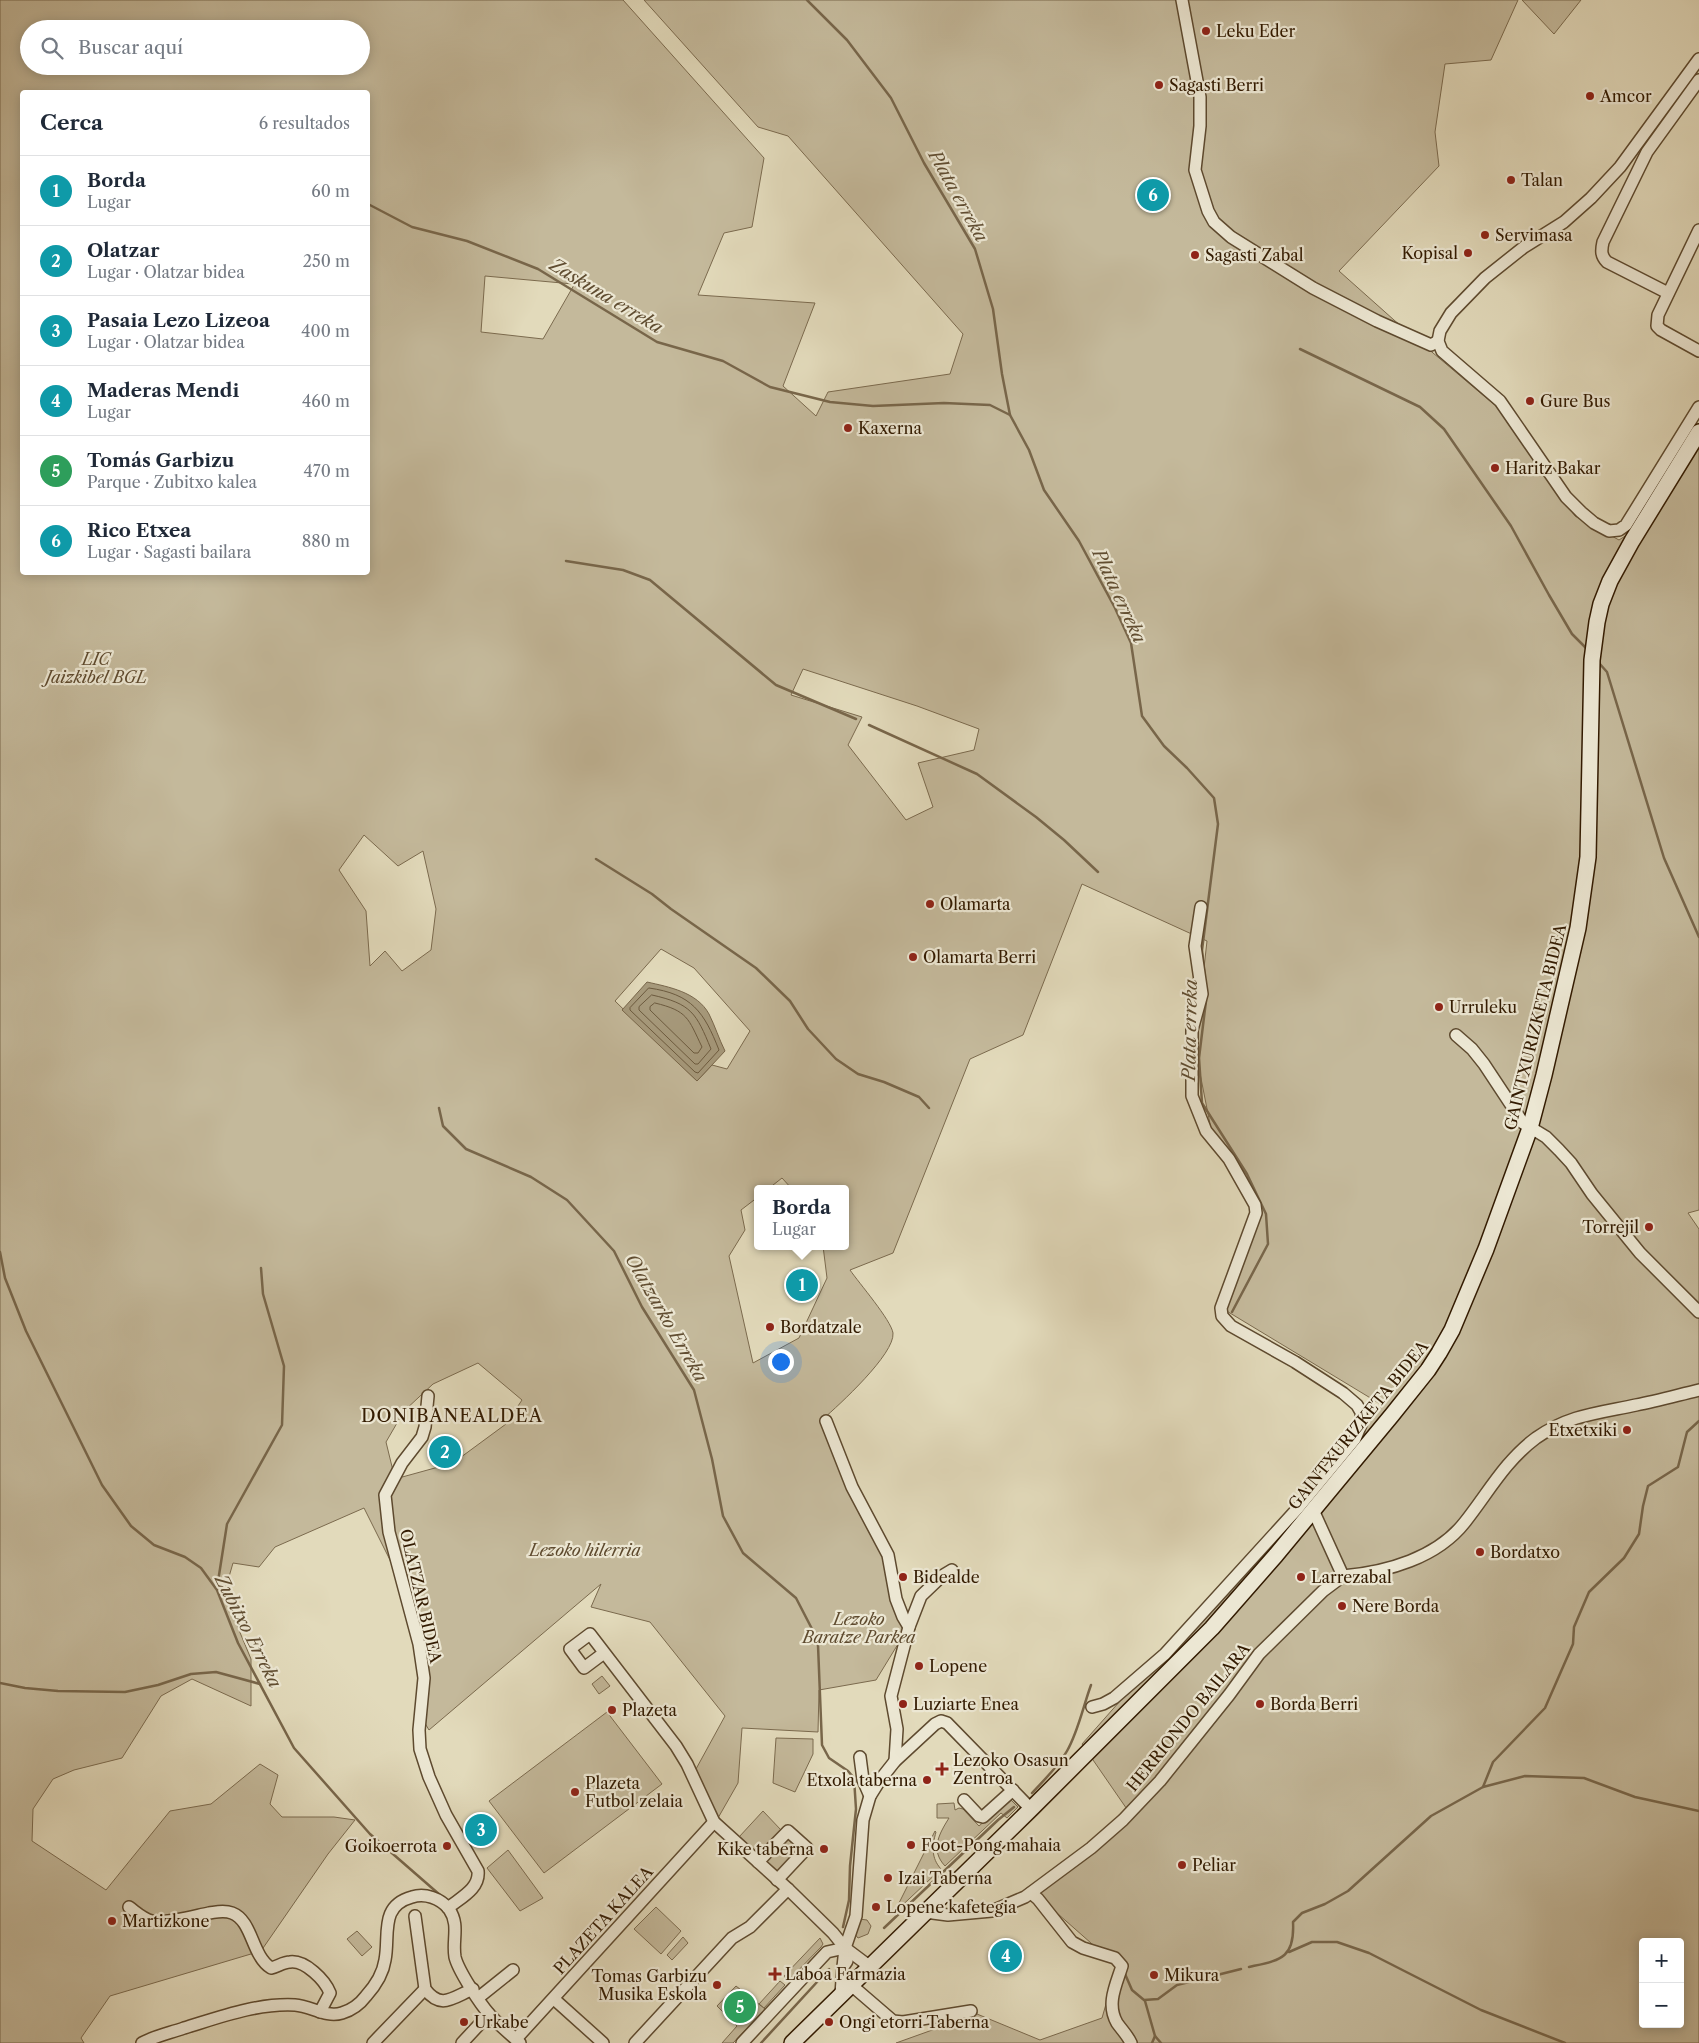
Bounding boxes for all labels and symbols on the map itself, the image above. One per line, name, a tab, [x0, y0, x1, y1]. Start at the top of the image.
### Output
place label: Leku Eder	[1216, 21, 1296, 41]
marker: Leku Eder	[1200, 25, 1212, 37]
place label: Sagasti Berri	[1169, 75, 1264, 95]
marker: Sagasti Berri	[1153, 79, 1165, 91]
place label: Amcor	[1599, 86, 1652, 106]
marker: Amcor	[1584, 90, 1596, 102]
water label: Plata erreka	[923, 144, 992, 246]
place label: Talan	[1521, 170, 1563, 190]
marker: Talan	[1505, 174, 1517, 186]
pin: 6	[1137, 176, 1169, 214]
place label: Servimasa	[1495, 225, 1573, 245]
marker: Servimasa	[1479, 229, 1491, 241]
place label: Kopisal	[1401, 243, 1458, 263]
place label: Sagasti Zabal	[1205, 245, 1304, 265]
marker: Kopisal	[1462, 247, 1474, 259]
marker: Sagasti Zabal	[1189, 249, 1201, 261]
water label: Zaskuna erreka	[544, 253, 667, 339]
place label: Gure Bus	[1540, 391, 1611, 411]
marker: Gure Bus	[1524, 395, 1536, 407]
place label: Kaxerna	[858, 418, 923, 438]
marker: Kaxerna	[842, 422, 854, 434]
place label: Haritz Bakar	[1505, 458, 1601, 478]
marker: Haritz Bakar	[1489, 462, 1501, 474]
water label: Plata erreka	[1087, 543, 1151, 647]
park label: LIC Jaizkibel BGL	[41, 649, 147, 687]
place label: Olamarta	[940, 894, 1011, 914]
marker: Olamarta	[924, 898, 936, 910]
street label: GAINTXURIZKETA BIDEA	[1500, 921, 1571, 1132]
place label: Olamarta Berri	[923, 947, 1036, 967]
marker: Olamarta Berri	[907, 951, 919, 963]
water label: Plata erreka	[1178, 979, 1202, 1083]
place label: Urruleku	[1449, 997, 1517, 1017]
marker: Urruleku	[1433, 1001, 1445, 1013]
place label: Torrejil	[1582, 1217, 1639, 1237]
marker: Torrejil	[1643, 1221, 1655, 1233]
water label: Olatzarko Erreka	[620, 1250, 712, 1386]
pin: 1	[786, 1266, 818, 1304]
place label: Bordatzale	[780, 1317, 862, 1337]
marker: Bordatzale	[764, 1321, 776, 1333]
street label: GAINTXURIZKETA BIDEA	[1284, 1336, 1433, 1514]
your location	[768, 1349, 794, 1375]
district label: DONIBANEALDEA	[361, 1405, 543, 1427]
place label: Etxetxiki	[1548, 1420, 1617, 1440]
marker: Etxetxiki	[1621, 1424, 1633, 1436]
pin: 2	[429, 1433, 461, 1471]
street label: OLATZAR BIDEA	[396, 1527, 446, 1666]
park label: Lezoko hilerria	[527, 1540, 641, 1560]
place label: Bordatxo	[1490, 1542, 1560, 1562]
marker: Bordatxo	[1474, 1546, 1486, 1558]
place label: Bidealde	[913, 1567, 980, 1587]
place label: Larrezabal	[1311, 1567, 1392, 1587]
water label: Zubitxo Erreka	[209, 1570, 286, 1692]
marker: Bidealde	[897, 1571, 909, 1583]
marker: Larrezabal	[1295, 1571, 1307, 1583]
place label: Nere Borda	[1352, 1596, 1440, 1616]
marker: Nere Borda	[1336, 1600, 1348, 1612]
park label: Lezoko Baratze Parkea	[801, 1609, 916, 1647]
street label: HERRIONDO BAILARA	[1122, 1638, 1255, 1795]
place label: Lopene	[929, 1656, 987, 1676]
marker: Lopene	[913, 1660, 925, 1672]
place label: Luziarte Enea	[913, 1694, 1020, 1714]
place label: Borda Berri	[1270, 1694, 1358, 1714]
marker: Luziarte Enea	[897, 1698, 909, 1710]
marker: Borda Berri	[1254, 1698, 1266, 1710]
place label: Plazeta	[622, 1700, 678, 1720]
marker: Plazeta	[606, 1704, 618, 1716]
place label: Lezoko Osasun Zentroa	[953, 1750, 1069, 1788]
marker: Lezoko Osasun Zentroa	[935, 1762, 949, 1776]
place label: Etxola taberna	[806, 1770, 918, 1790]
place label: Plazeta Futbol zelaia	[585, 1773, 684, 1811]
marker: Etxola taberna	[921, 1774, 933, 1786]
marker: Plazeta Futbol zelaia	[569, 1786, 581, 1798]
pin: 3	[465, 1811, 497, 1849]
place label: Foot-Pong mahaia	[921, 1835, 1062, 1855]
place label: Goikoerrota	[345, 1836, 438, 1856]
place label: Kike taberna	[717, 1839, 815, 1859]
marker: Foot-Pong mahaia	[905, 1839, 917, 1851]
marker: Goikoerrota	[441, 1840, 453, 1852]
marker: Kike taberna	[818, 1843, 830, 1855]
place label: Peliar	[1192, 1855, 1236, 1875]
marker: Peliar	[1176, 1859, 1188, 1871]
street label: PLAZETA KALEA	[549, 1861, 658, 1978]
place label: Izai Taberna	[898, 1868, 993, 1888]
marker: Izai Taberna	[882, 1872, 894, 1884]
place label: Lopene kafetegia	[886, 1897, 1017, 1917]
marker: Lopene kafetegia	[870, 1901, 882, 1913]
place label: Martizkone	[122, 1911, 209, 1931]
marker: Martizkone	[106, 1915, 118, 1927]
pin: 4	[990, 1937, 1022, 1975]
place label: Laboa Farmazia	[785, 1964, 906, 1984]
place label: Mikura	[1164, 1965, 1220, 1985]
place label: Tomas Garbizu Musika Eskola	[591, 1966, 708, 2004]
marker: Laboa Farmazia	[769, 1968, 781, 1980]
marker: Mikura	[1148, 1969, 1160, 1981]
marker: Tomas Garbizu Musika Eskola	[711, 1979, 723, 1991]
pin: 5	[724, 1988, 756, 2026]
place label: Urkabe	[474, 2012, 529, 2032]
place label: Ongi etorri Taberna	[839, 2012, 990, 2032]
marker: Urkabe	[458, 2016, 470, 2028]
marker: Ongi etorri Taberna	[823, 2016, 835, 2028]

